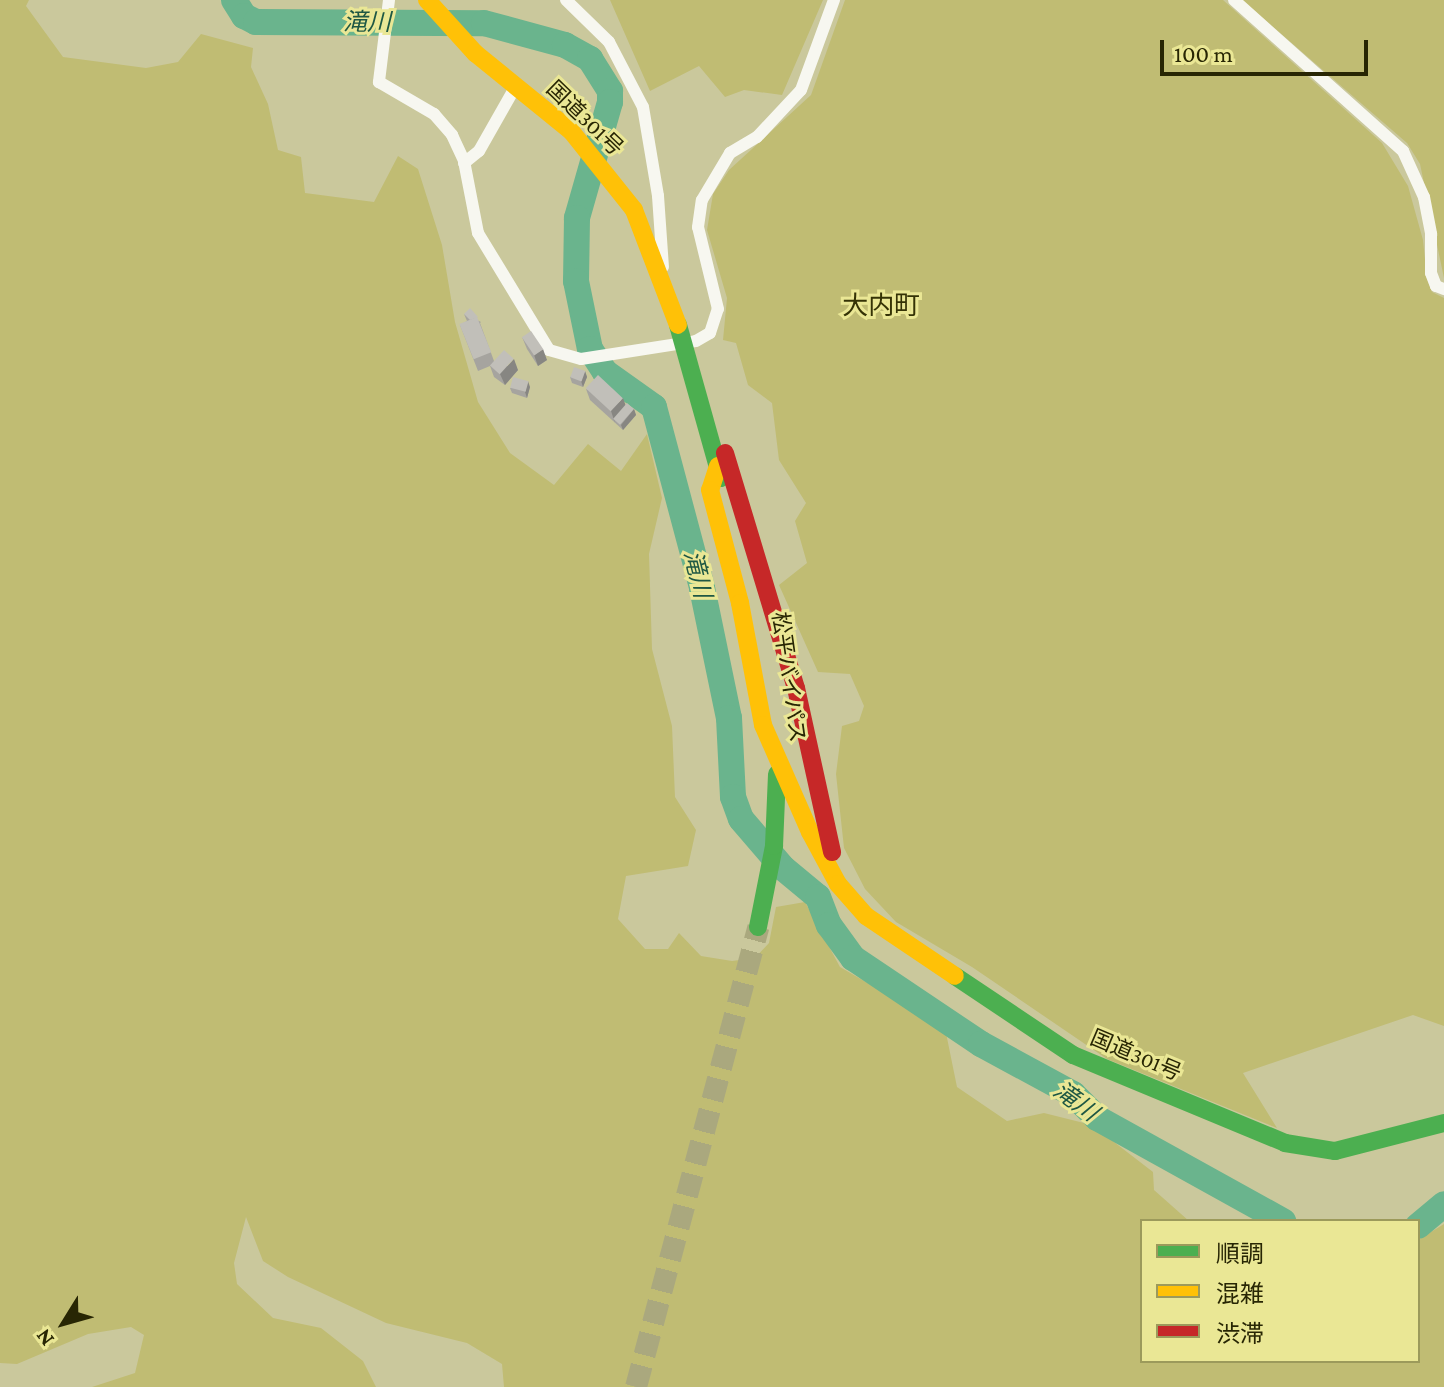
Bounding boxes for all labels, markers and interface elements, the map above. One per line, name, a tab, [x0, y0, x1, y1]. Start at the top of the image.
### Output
water label: 滝川	[343, 8, 391, 36]
scale bar	[1164, 24, 1372, 74]
text: 100 m	[1174, 40, 1233, 67]
street label: 国道301号	[541, 75, 629, 161]
district label: 大内町	[842, 290, 920, 322]
water label: 滝川	[678, 547, 718, 601]
street label: 松平バイパス	[767, 610, 811, 744]
street label: 国道301号	[1087, 1024, 1185, 1086]
water label: 滝川	[1048, 1075, 1104, 1127]
legend	[1140, 1219, 1420, 1363]
text: 順調	[1216, 1240, 1264, 1267]
text: 混雑	[1216, 1280, 1264, 1307]
north arrow	[24, 1283, 104, 1363]
text: 渋滞	[1216, 1320, 1264, 1347]
text: N	[30, 1324, 59, 1351]

